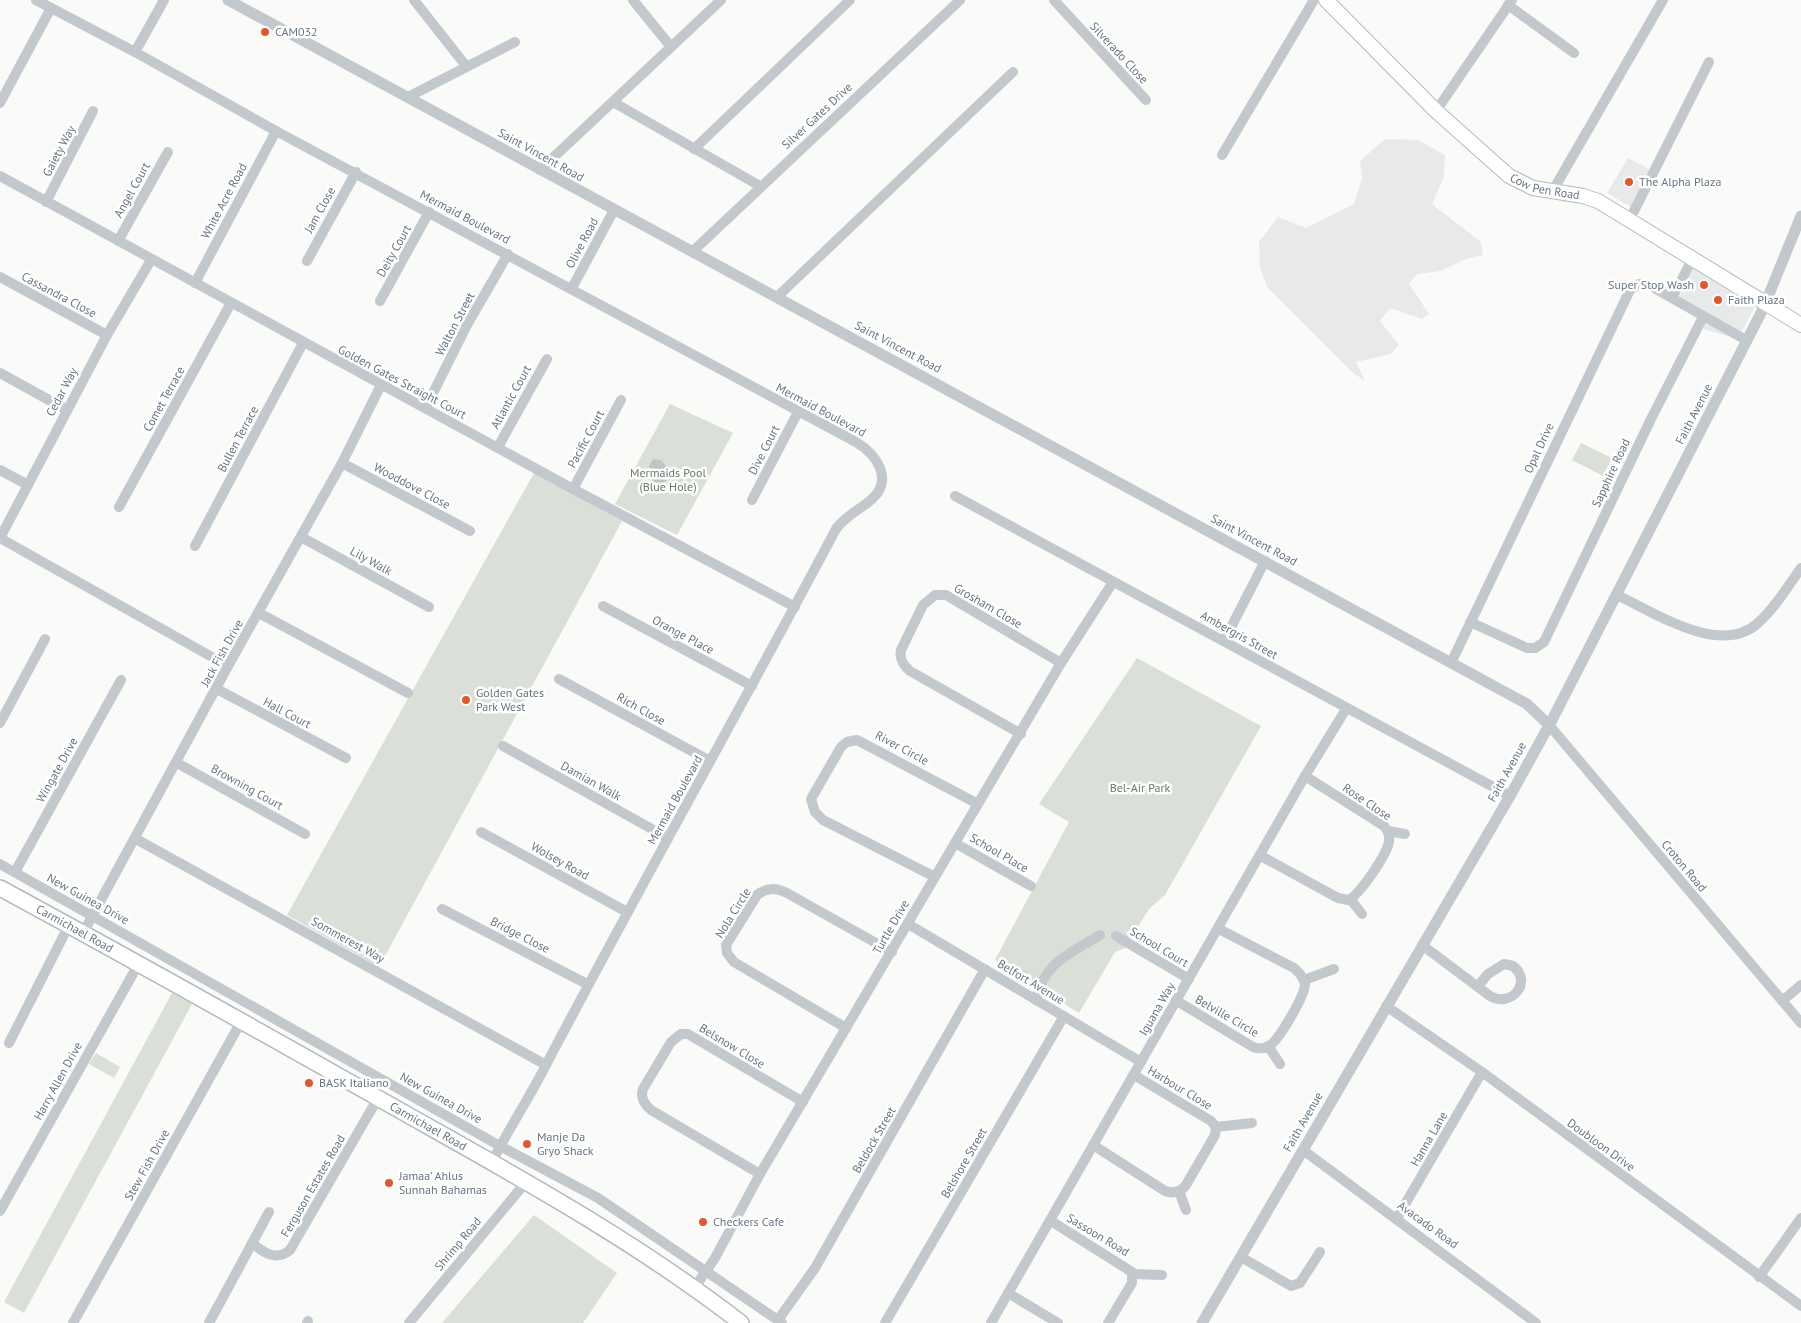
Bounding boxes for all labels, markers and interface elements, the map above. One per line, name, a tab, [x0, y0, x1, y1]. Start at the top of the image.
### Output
street label: Silverado Close	[1087, 19, 1152, 87]
place label: CAM032	[275, 24, 318, 39]
marker: CAM032	[259, 26, 271, 38]
street label: Silver Gates Drive	[778, 79, 855, 152]
street label: Gaiety Way	[39, 122, 78, 179]
street label: Saint Vincent Road	[496, 125, 587, 184]
street label: Angel Court	[110, 160, 153, 220]
street label: White Acre Road	[197, 160, 250, 241]
street label: Cow Pen Road	[1508, 170, 1581, 202]
place label: The Alpha Plaza	[1639, 174, 1721, 189]
marker: The Alpha Plaza	[1623, 176, 1635, 188]
street label: Jam Close	[300, 184, 338, 236]
street label: Mermaid Boulevard	[418, 187, 513, 247]
street label: Olive Road	[562, 215, 601, 271]
street label: Deity Court	[373, 222, 414, 280]
street label: Cassandra Close	[19, 268, 99, 321]
place label: Super Stop Wash	[1608, 277, 1694, 292]
marker: Super Stop Wash	[1698, 279, 1710, 291]
street label: Walton Street	[432, 289, 478, 358]
place label: Faith Plaza	[1728, 292, 1785, 307]
marker: Faith Plaza	[1712, 294, 1724, 306]
street label: Saint Vincent Road	[852, 317, 944, 376]
street label: Golden Gates Straight Court	[336, 341, 469, 422]
street label: Atlantic Court	[487, 362, 534, 431]
street label: Cedar Way	[42, 364, 81, 419]
street label: Comet Terrace	[140, 364, 188, 434]
street label: Mermaid Boulevard	[774, 380, 869, 440]
street label: Faith Avenue	[1672, 381, 1715, 447]
street label: Bullen Terrace	[214, 403, 261, 474]
street label: Pacific Court	[564, 407, 607, 470]
street label: Opal Drive	[1520, 420, 1557, 476]
street label: Dive Court	[745, 422, 782, 477]
street label: Sapphire Road	[1588, 436, 1633, 509]
street label: Wooddove Close	[371, 459, 453, 512]
park label: Mermaids Pool (Blue Hole)	[630, 465, 706, 494]
street label: Saint Vincent Road	[1208, 510, 1300, 569]
street label: Lily Walk	[348, 543, 395, 578]
street label: Grosham Close	[951, 580, 1025, 631]
street label: Ambergris Street	[1198, 607, 1281, 662]
street label: Orange Place	[650, 612, 717, 657]
street label: Jack Fish Drive	[196, 617, 246, 690]
place label: Golden Gates Park West	[476, 685, 544, 714]
street label: Rich Close	[614, 689, 668, 728]
street label: Hall Court	[261, 694, 314, 731]
marker: Golden Gates Park West	[460, 694, 472, 706]
street label: River Circle	[873, 727, 932, 768]
street label: Wingate Drive	[32, 735, 81, 805]
street label: Faith Avenue	[1484, 739, 1529, 804]
street label: Mermaid Boulevard	[644, 752, 705, 847]
street label: Damian Walk	[558, 758, 624, 803]
street label: Browning Court	[209, 761, 286, 813]
park label: Bel-Air Park	[1110, 780, 1171, 795]
street label: Rose Close	[1340, 780, 1394, 823]
street label: School Place	[967, 830, 1031, 875]
street label: Croton Road	[1658, 837, 1710, 895]
street label: Wolsey Road	[529, 838, 592, 883]
street label: New Guinea Drive	[45, 870, 132, 927]
street label: Nola Circle	[711, 885, 754, 941]
street label: Turtle Drive	[869, 897, 912, 957]
street label: Carmichael Road	[34, 901, 116, 955]
street label: Sommerest Way	[309, 913, 388, 966]
street label: Bridge Close	[488, 913, 552, 956]
street label: School Court	[1127, 923, 1191, 970]
street label: Belfort Avenue	[995, 956, 1067, 1007]
street label: Iguana Way	[1135, 979, 1178, 1038]
street label: Belville Circle	[1193, 991, 1262, 1040]
street label: Belsnow Close	[697, 1020, 768, 1071]
street label: Harry Allen Drive	[30, 1039, 85, 1122]
street label: Harbour Close	[1145, 1062, 1215, 1113]
street label: New Guinea Drive	[398, 1069, 485, 1126]
place label: BASK Italiano	[319, 1075, 389, 1090]
marker: BASK Italiano	[303, 1077, 315, 1089]
street label: Faith Avenue	[1279, 1089, 1326, 1154]
street label: Carmichael Road	[387, 1098, 469, 1153]
street label: Beldock Street	[849, 1104, 899, 1176]
street label: Hanna Lane	[1407, 1109, 1450, 1169]
street label: Doubloon Drive	[1564, 1115, 1638, 1174]
street label: Belshore Street	[937, 1125, 990, 1201]
street label: Stew Fish Drive	[121, 1127, 172, 1203]
place label: Manje Da Gryo Shack	[537, 1129, 594, 1158]
street label: Ferguson Estates Road	[277, 1132, 348, 1240]
marker: Manje Da Gryo Shack	[521, 1138, 533, 1150]
place label: Jamaa' Ahlus Sunnah Bahamas	[398, 1168, 487, 1197]
marker: Jamaa' Ahlus Sunnah Bahamas	[383, 1177, 395, 1189]
street label: Avacado Road	[1395, 1198, 1462, 1252]
street label: Sassoon Road	[1064, 1210, 1132, 1259]
street label: Shrimp Road	[431, 1214, 484, 1273]
place label: Checkers Cafe	[713, 1214, 784, 1229]
marker: Checkers Cafe	[697, 1216, 709, 1228]

